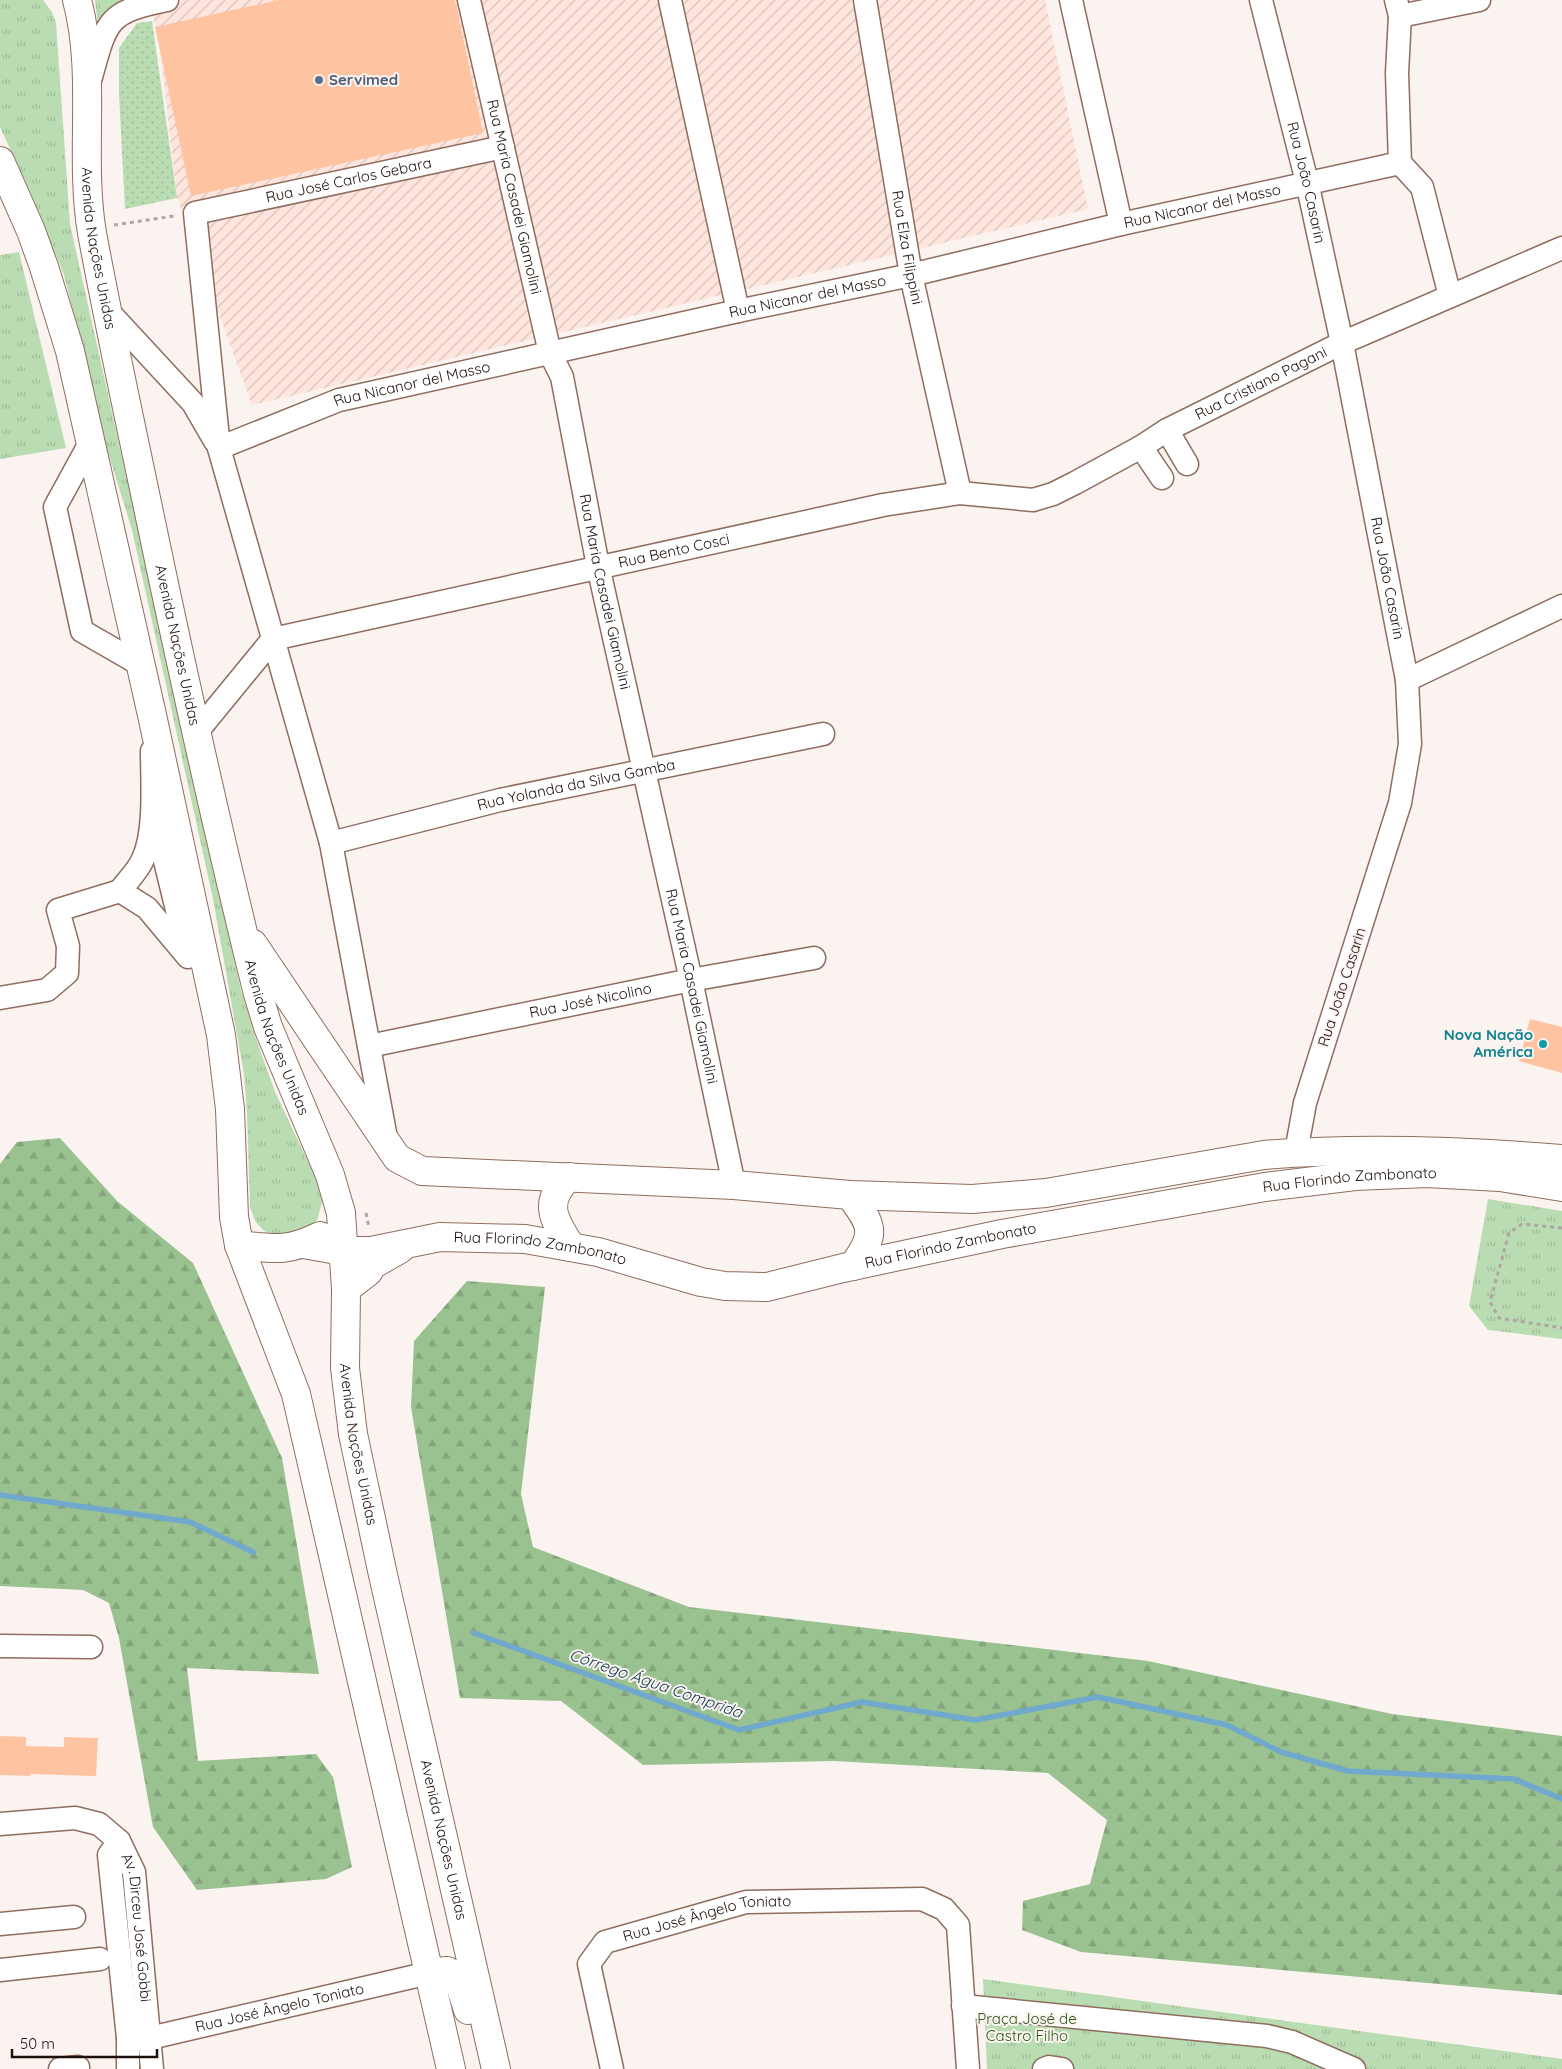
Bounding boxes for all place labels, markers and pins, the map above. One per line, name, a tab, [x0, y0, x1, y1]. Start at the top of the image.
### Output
place label: Servimed	[329, 70, 398, 89]
marker: Servimed	[313, 74, 325, 86]
place label: Nova Nação América	[1444, 1025, 1533, 1061]
marker: Nova Nação América	[1537, 1038, 1549, 1050]

